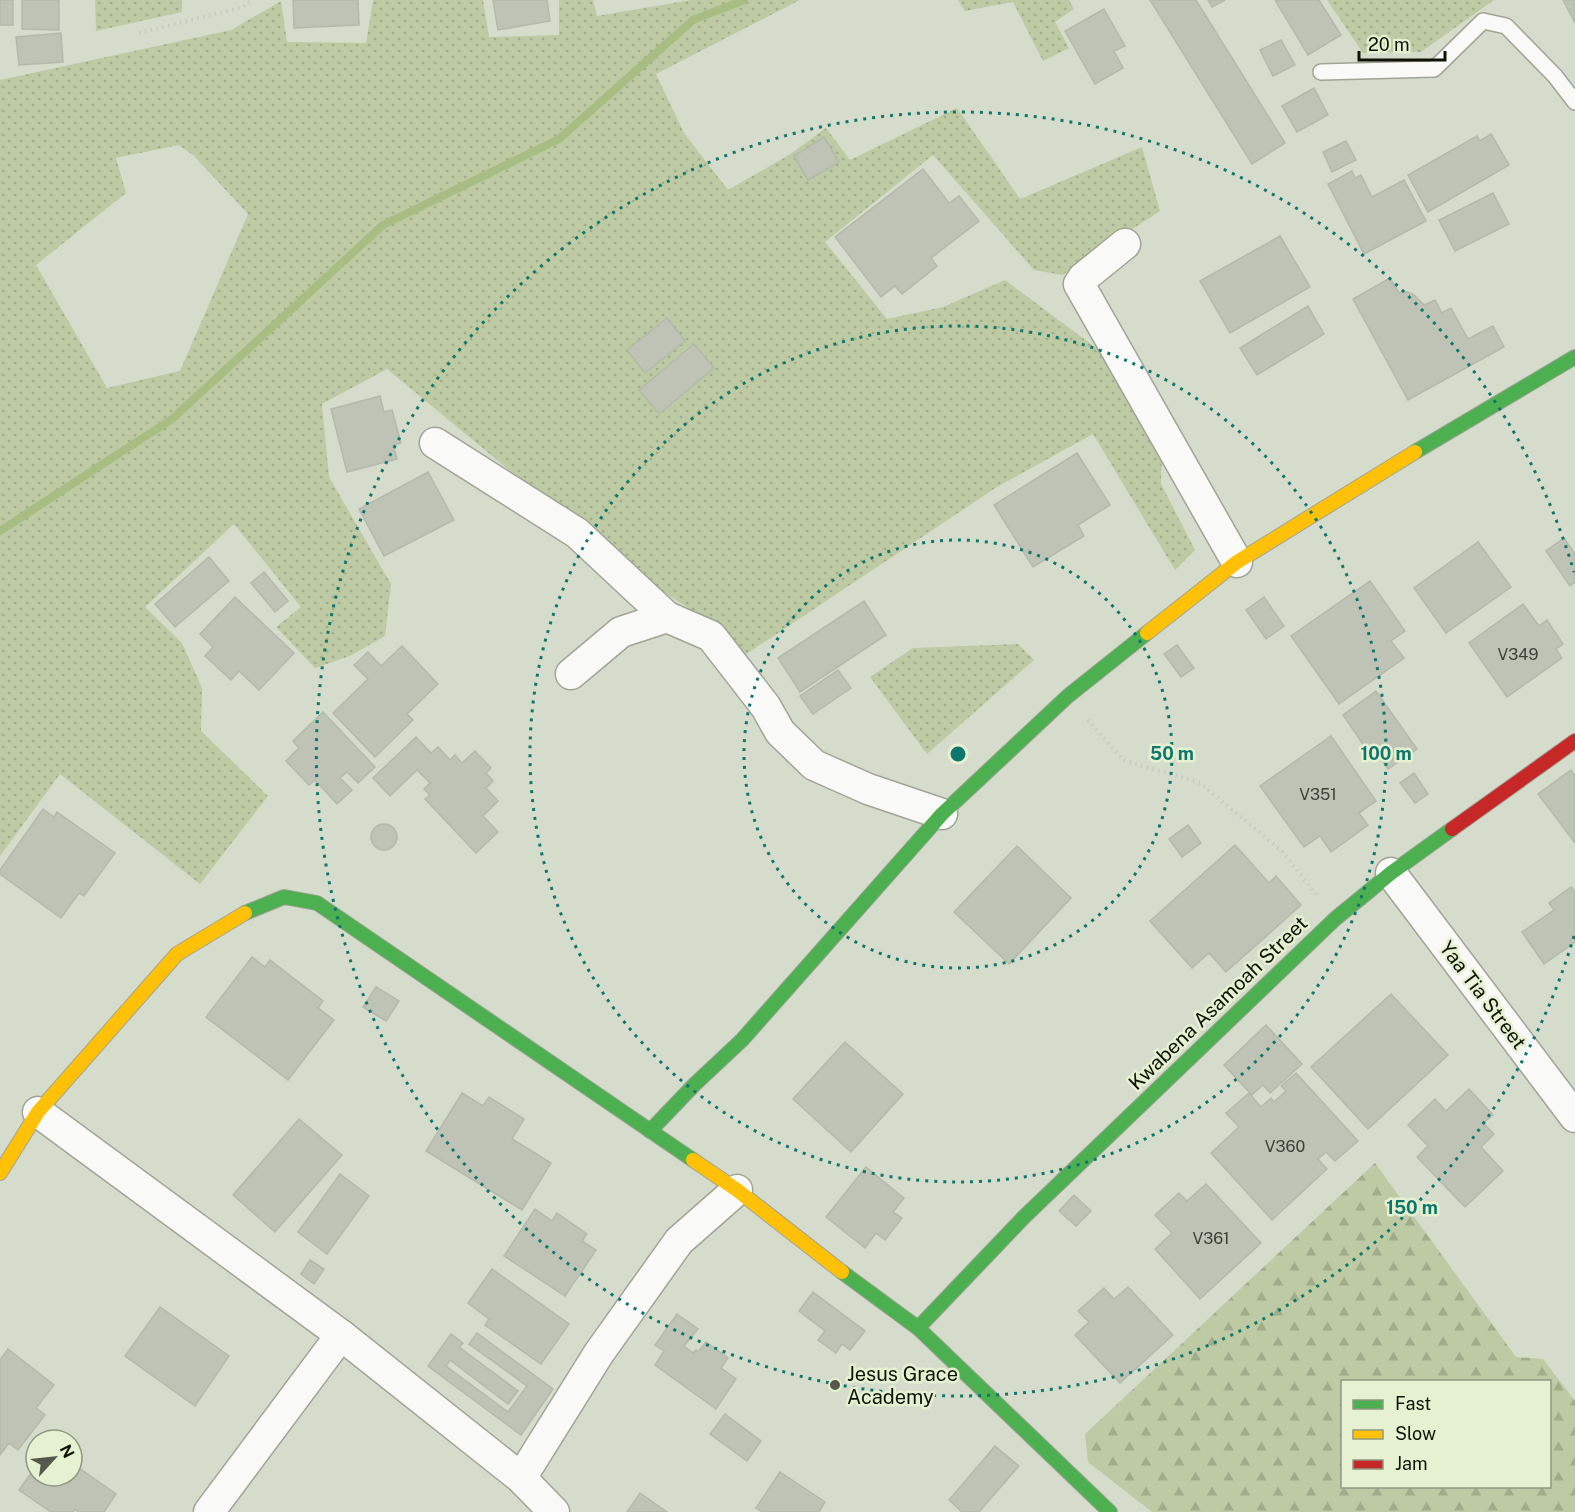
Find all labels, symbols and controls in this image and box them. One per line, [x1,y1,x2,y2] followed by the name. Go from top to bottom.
[1359,24,1444,62] scale bar
[1368,34,1410,55] text: 20 m
[1498,645,1538,664] house number: V349
[1150,743,1194,764] text: 50 m
[1360,743,1412,764] text: 100 m
[948,744,968,764] centre of rings
[1299,785,1337,804] house number: V351
[1124,911,1312,1095] street label: Kwabena Asamoah Street
[1435,936,1531,1054] street label: Yaa Tia Street
[1265,1137,1305,1156] house number: V360
[1386,1197,1438,1218] text: 150 m
[1192,1229,1230,1248] house number: V361
[847,1362,958,1409] place label: Jesus Grace Academy
[828,1378,842,1392] marker: Jesus Grace Academy
[1341,1380,1551,1488] legend
[1395,1393,1431,1414] text: Fast
[1395,1423,1436,1444] text: Slow
[24,1428,84,1488] north arrow
[56,1442,78,1461] text: N
[1395,1453,1428,1474] text: Jam

